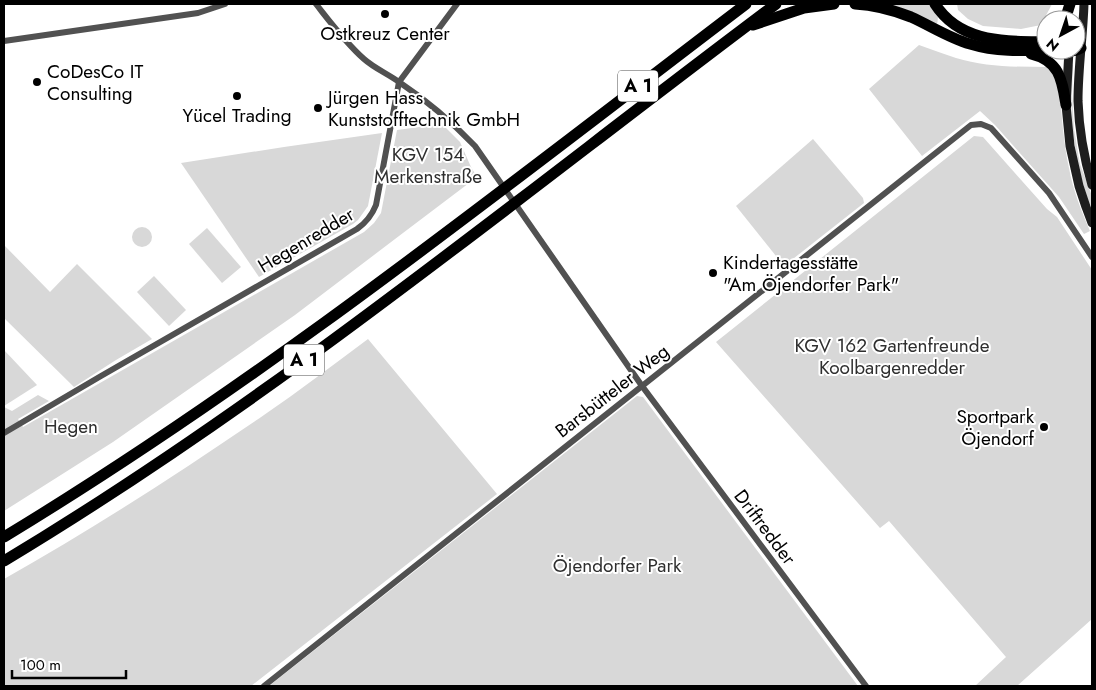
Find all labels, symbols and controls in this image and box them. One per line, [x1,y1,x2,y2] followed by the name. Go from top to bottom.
[379,8,391,20] marker: Ostkreuz Center
[1036,10,1086,60] north arrow
[320,20,450,47] place label: Ostkreuz Center
[1042,34,1063,56] text: N
[47,58,143,107] place label: CoDesCo IT Consulting
[618,70,658,102] road number: A 1
[31,76,43,88] marker: CoDesCo IT Consulting
[325,84,520,133] place label: Jürgen Hass Kunststofftechnik GmbH
[231,90,243,102] marker: Yücel Trading
[182,102,292,129] place label: Yücel Trading
[312,102,324,114] marker: Jürgen Hass Kunststofftechnik GmbH
[374,141,482,190] park label: KGV 154 Merkenstraße
[253,200,360,279] street label: Hegenredder
[723,249,899,298] place label: Kindertagesstätte "Am Öjendorfer Park"
[707,267,719,279] marker: Kindertagesstätte "Am Öjendorfer Park"
[795,332,990,381] park label: KGV 162 Gartenfreunde Koolbargenredder
[549,338,675,444] street label: Barsbütteler Weg
[284,344,324,376] road number: A 1
[956,403,1035,452] place label: Sportpark Öjendorf
[44,413,98,440] park label: Hegen
[1038,421,1050,433] marker: Sportpark Öjendorf
[728,484,803,571] street label: Driftredder
[553,552,682,579] park label: Öjendorfer Park
[12,648,126,680] scale bar
[20,654,61,676] text: 100 m

